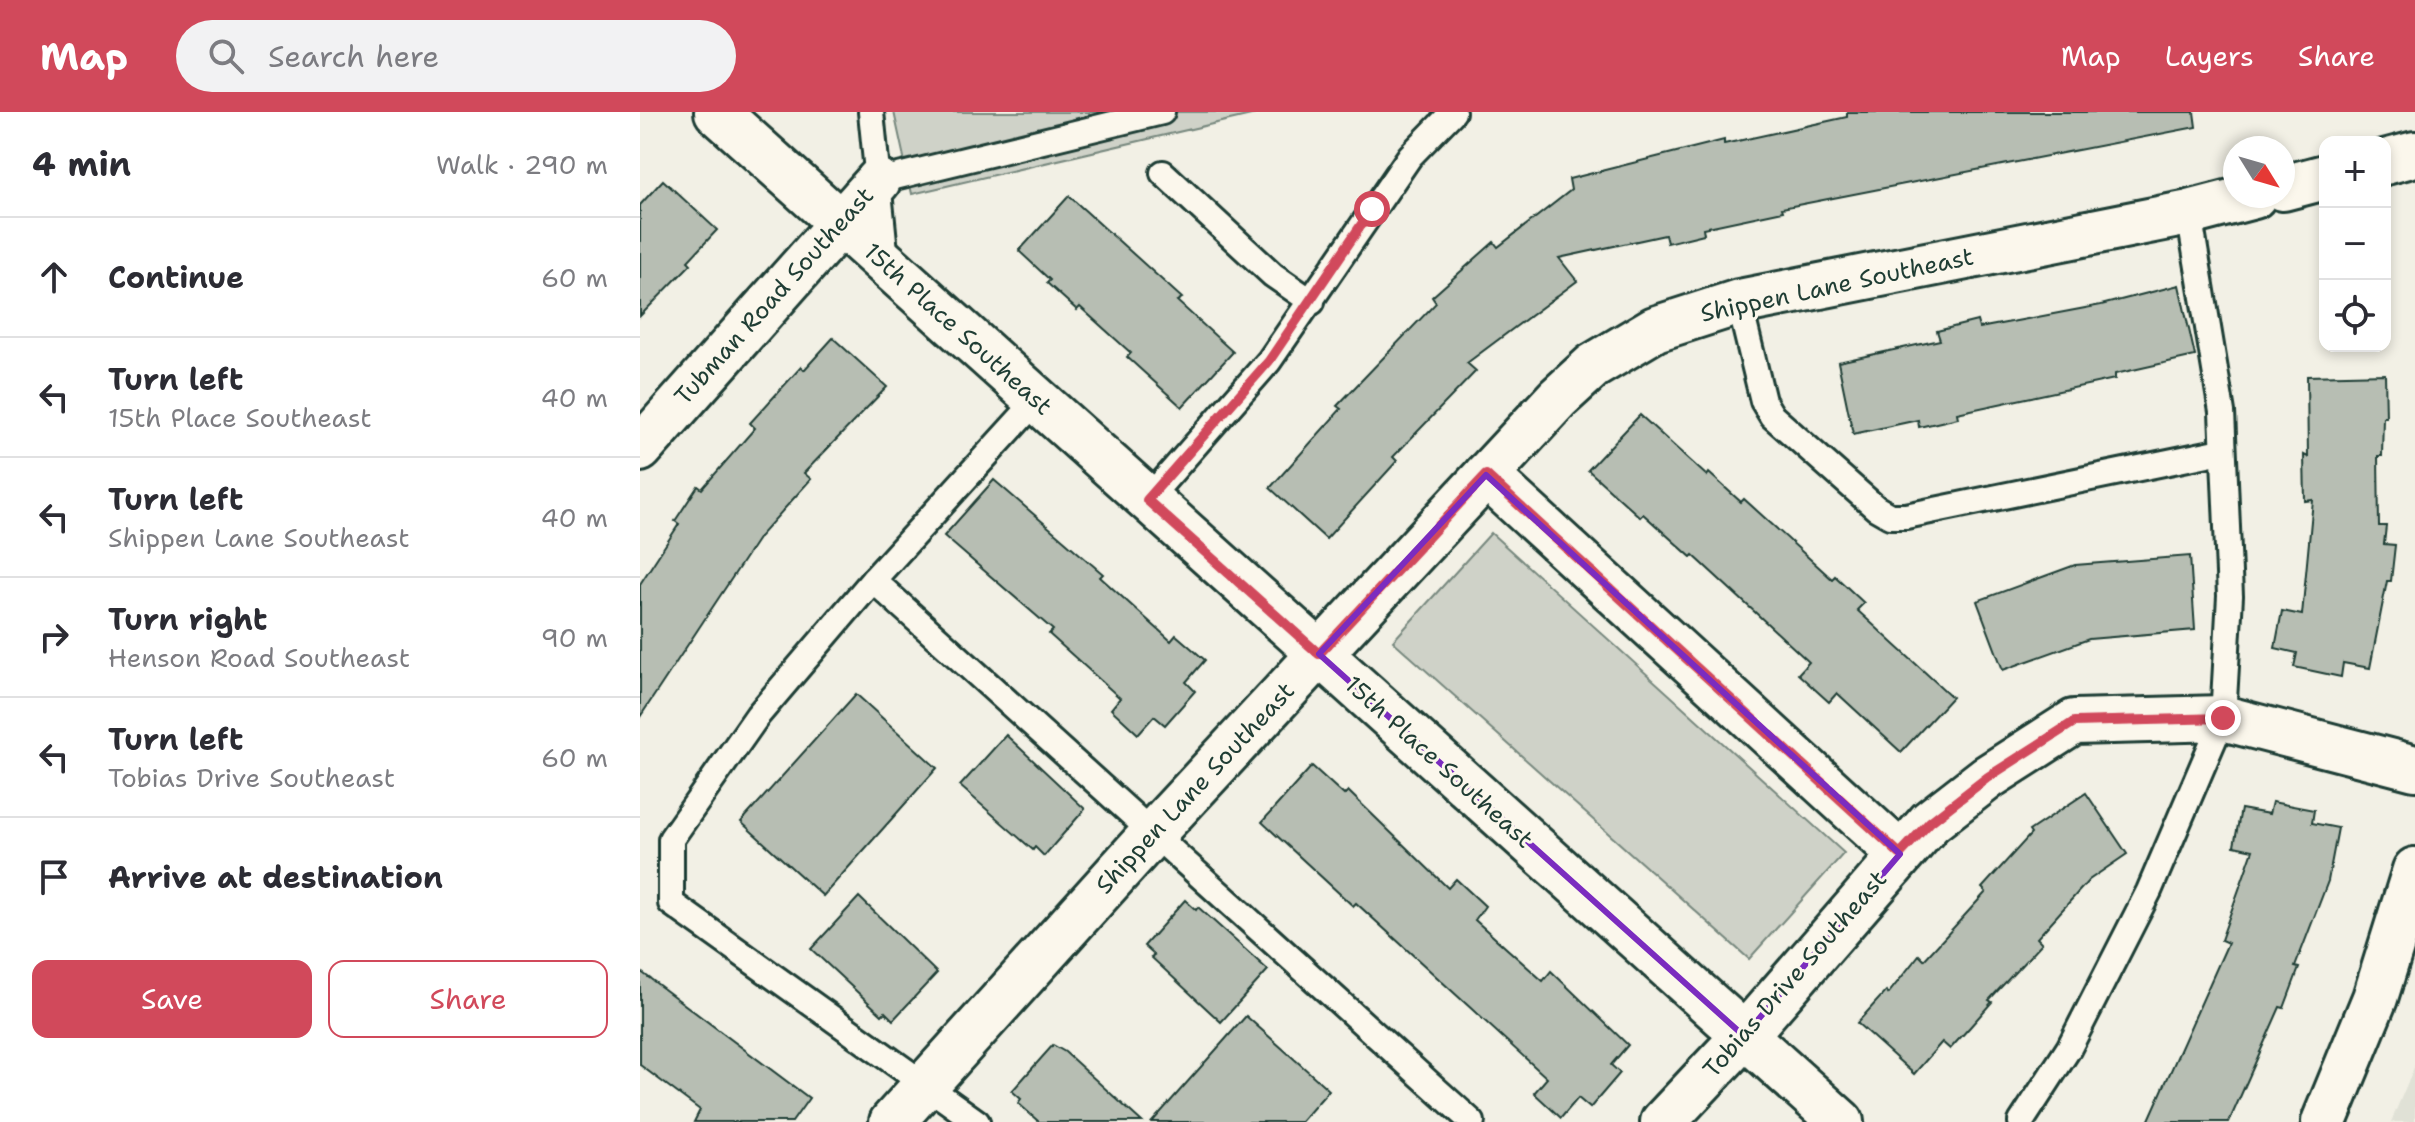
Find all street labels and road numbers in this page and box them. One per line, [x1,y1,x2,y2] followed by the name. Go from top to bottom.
[667,180,881,412] street label: Tubman Road Southeast
[857,236,1059,422] street label: 15th Place Southeast
[1698,240,1976,330] street label: Shippen Lane Southeast
[1338,669,1540,855] street label: 15th Place Southeast
[1088,675,1302,901] street label: Shippen Lane Southeast
[1696,864,1894,1084] street label: Tobias Drive Southeast

